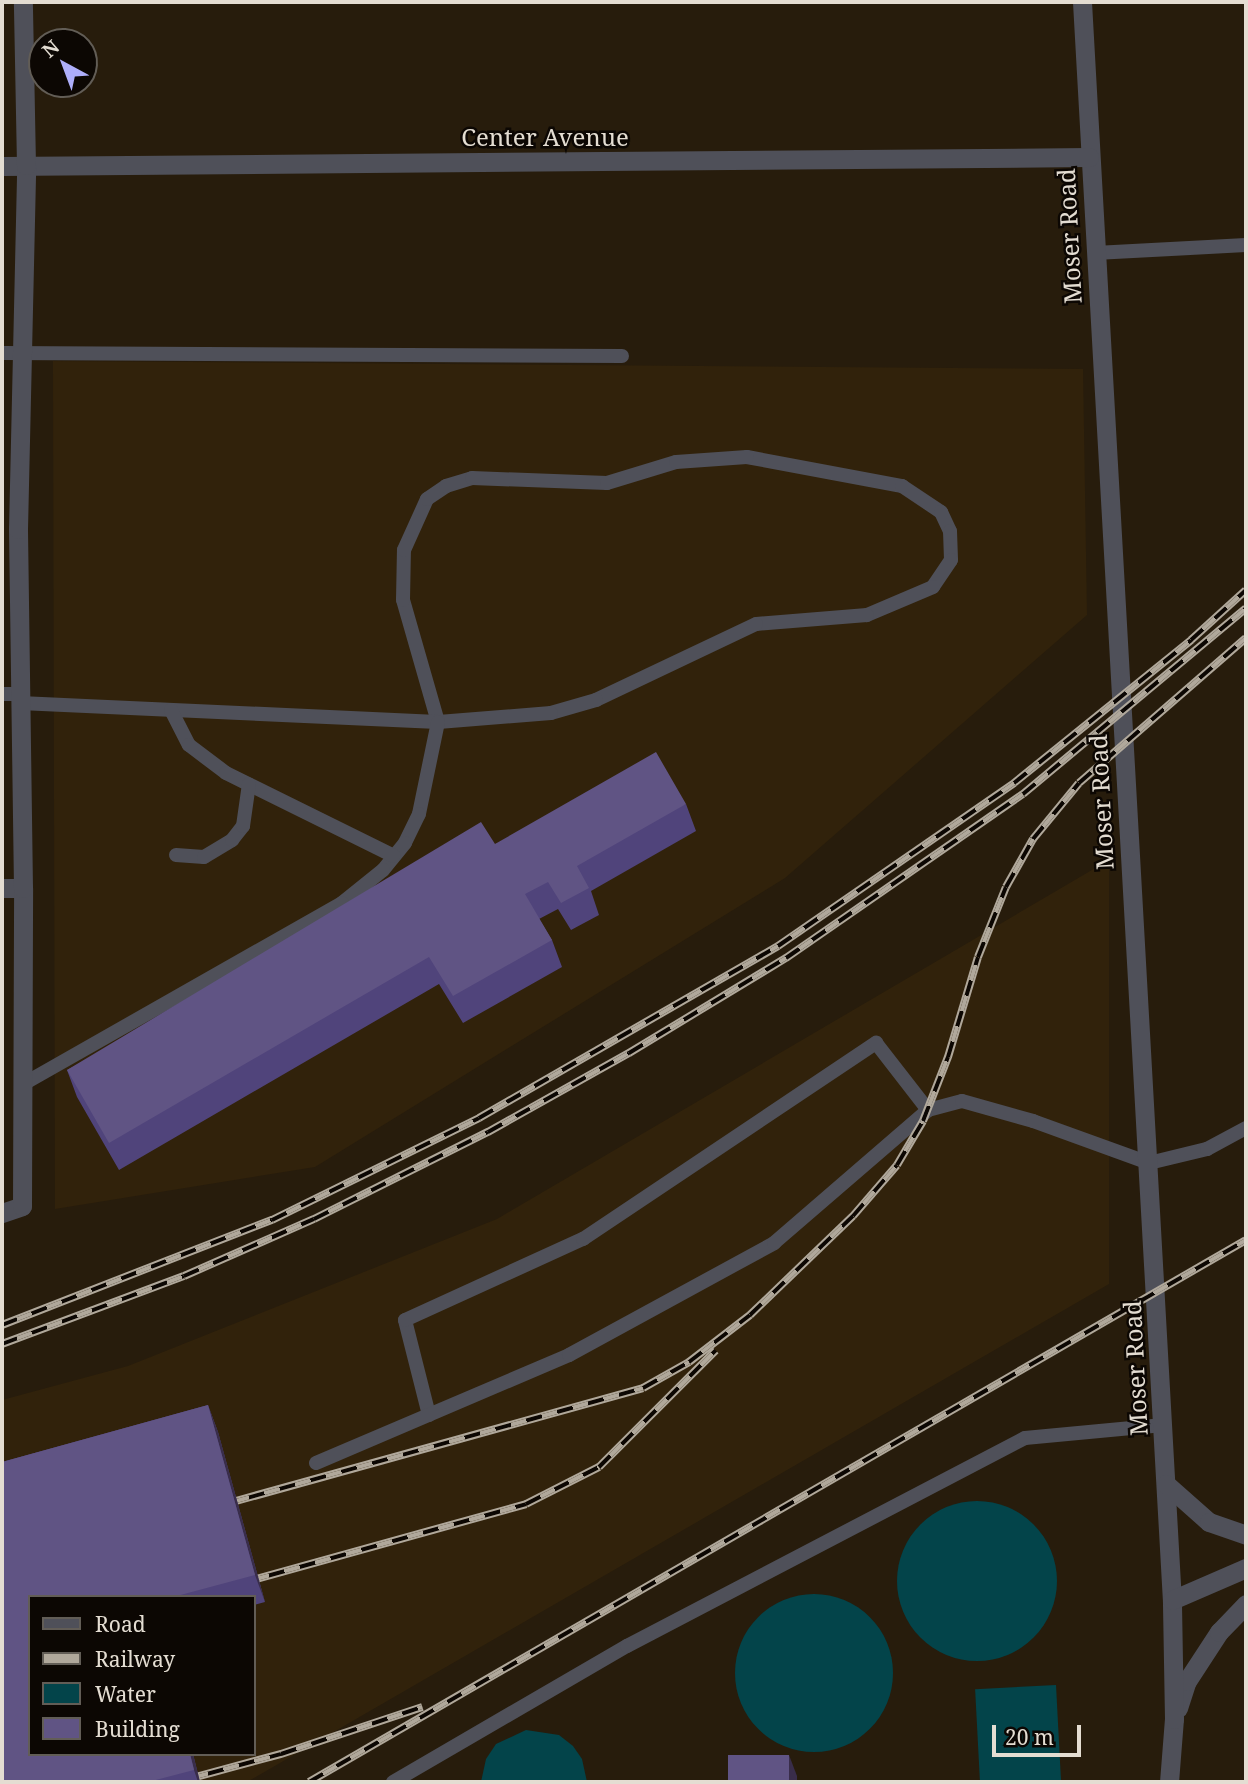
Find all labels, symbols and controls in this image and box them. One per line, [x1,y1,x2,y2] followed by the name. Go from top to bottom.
[28,28,98,98] north arrow
[36,34,65,63] text: N
[461,123,629,151] street label: Center Avenue
[1051,168,1087,304] street label: Moser Road
[1083,734,1119,870] street label: Moser Road
[1117,1300,1153,1436] street label: Moser Road
[28,1595,256,1756] legend
[95,1610,146,1638] text: Road
[95,1645,175,1673] text: Railway
[95,1680,156,1708] text: Water
[996,1710,1085,1754] scale bar
[95,1715,180,1743] text: Building
[1005,1723,1054,1751] text: 20 m

